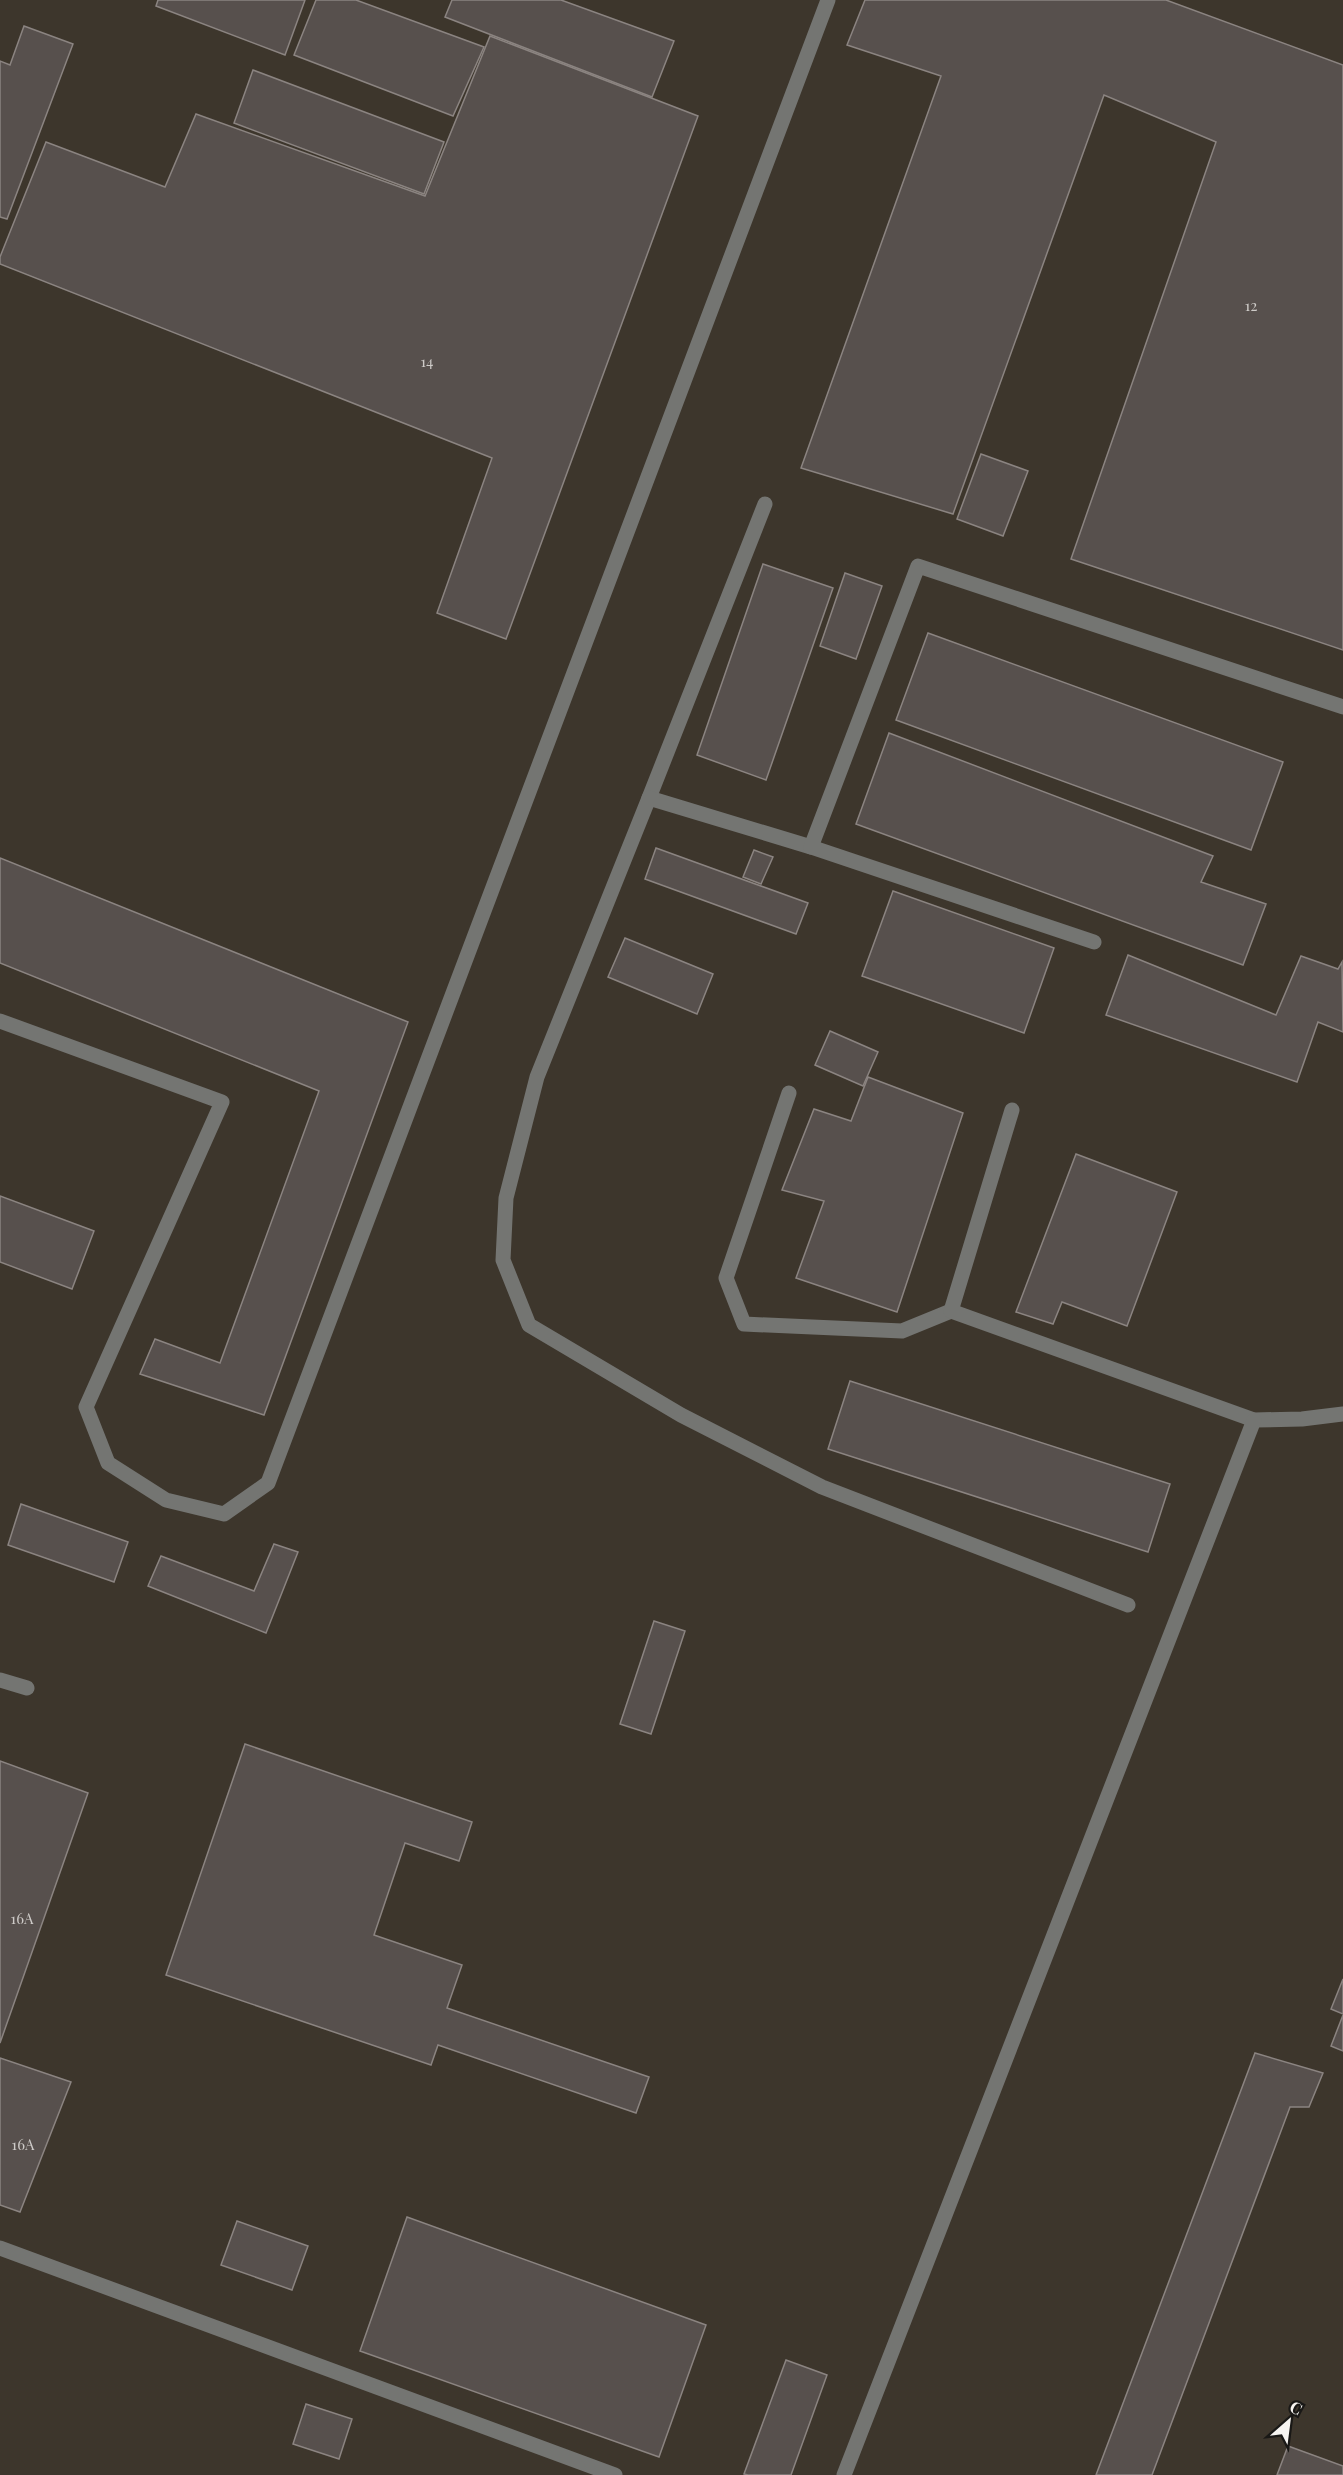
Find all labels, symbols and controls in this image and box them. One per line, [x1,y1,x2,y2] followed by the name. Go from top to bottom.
[1245,295,1257,315] house number: 12
[421,351,433,371] house number: 14
[11,1908,34,1928] house number: 16А
[12,2134,35,2154] house number: 16А
[1259,2391,1319,2451] north arrow
[1286,2395,1306,2419] text: С

